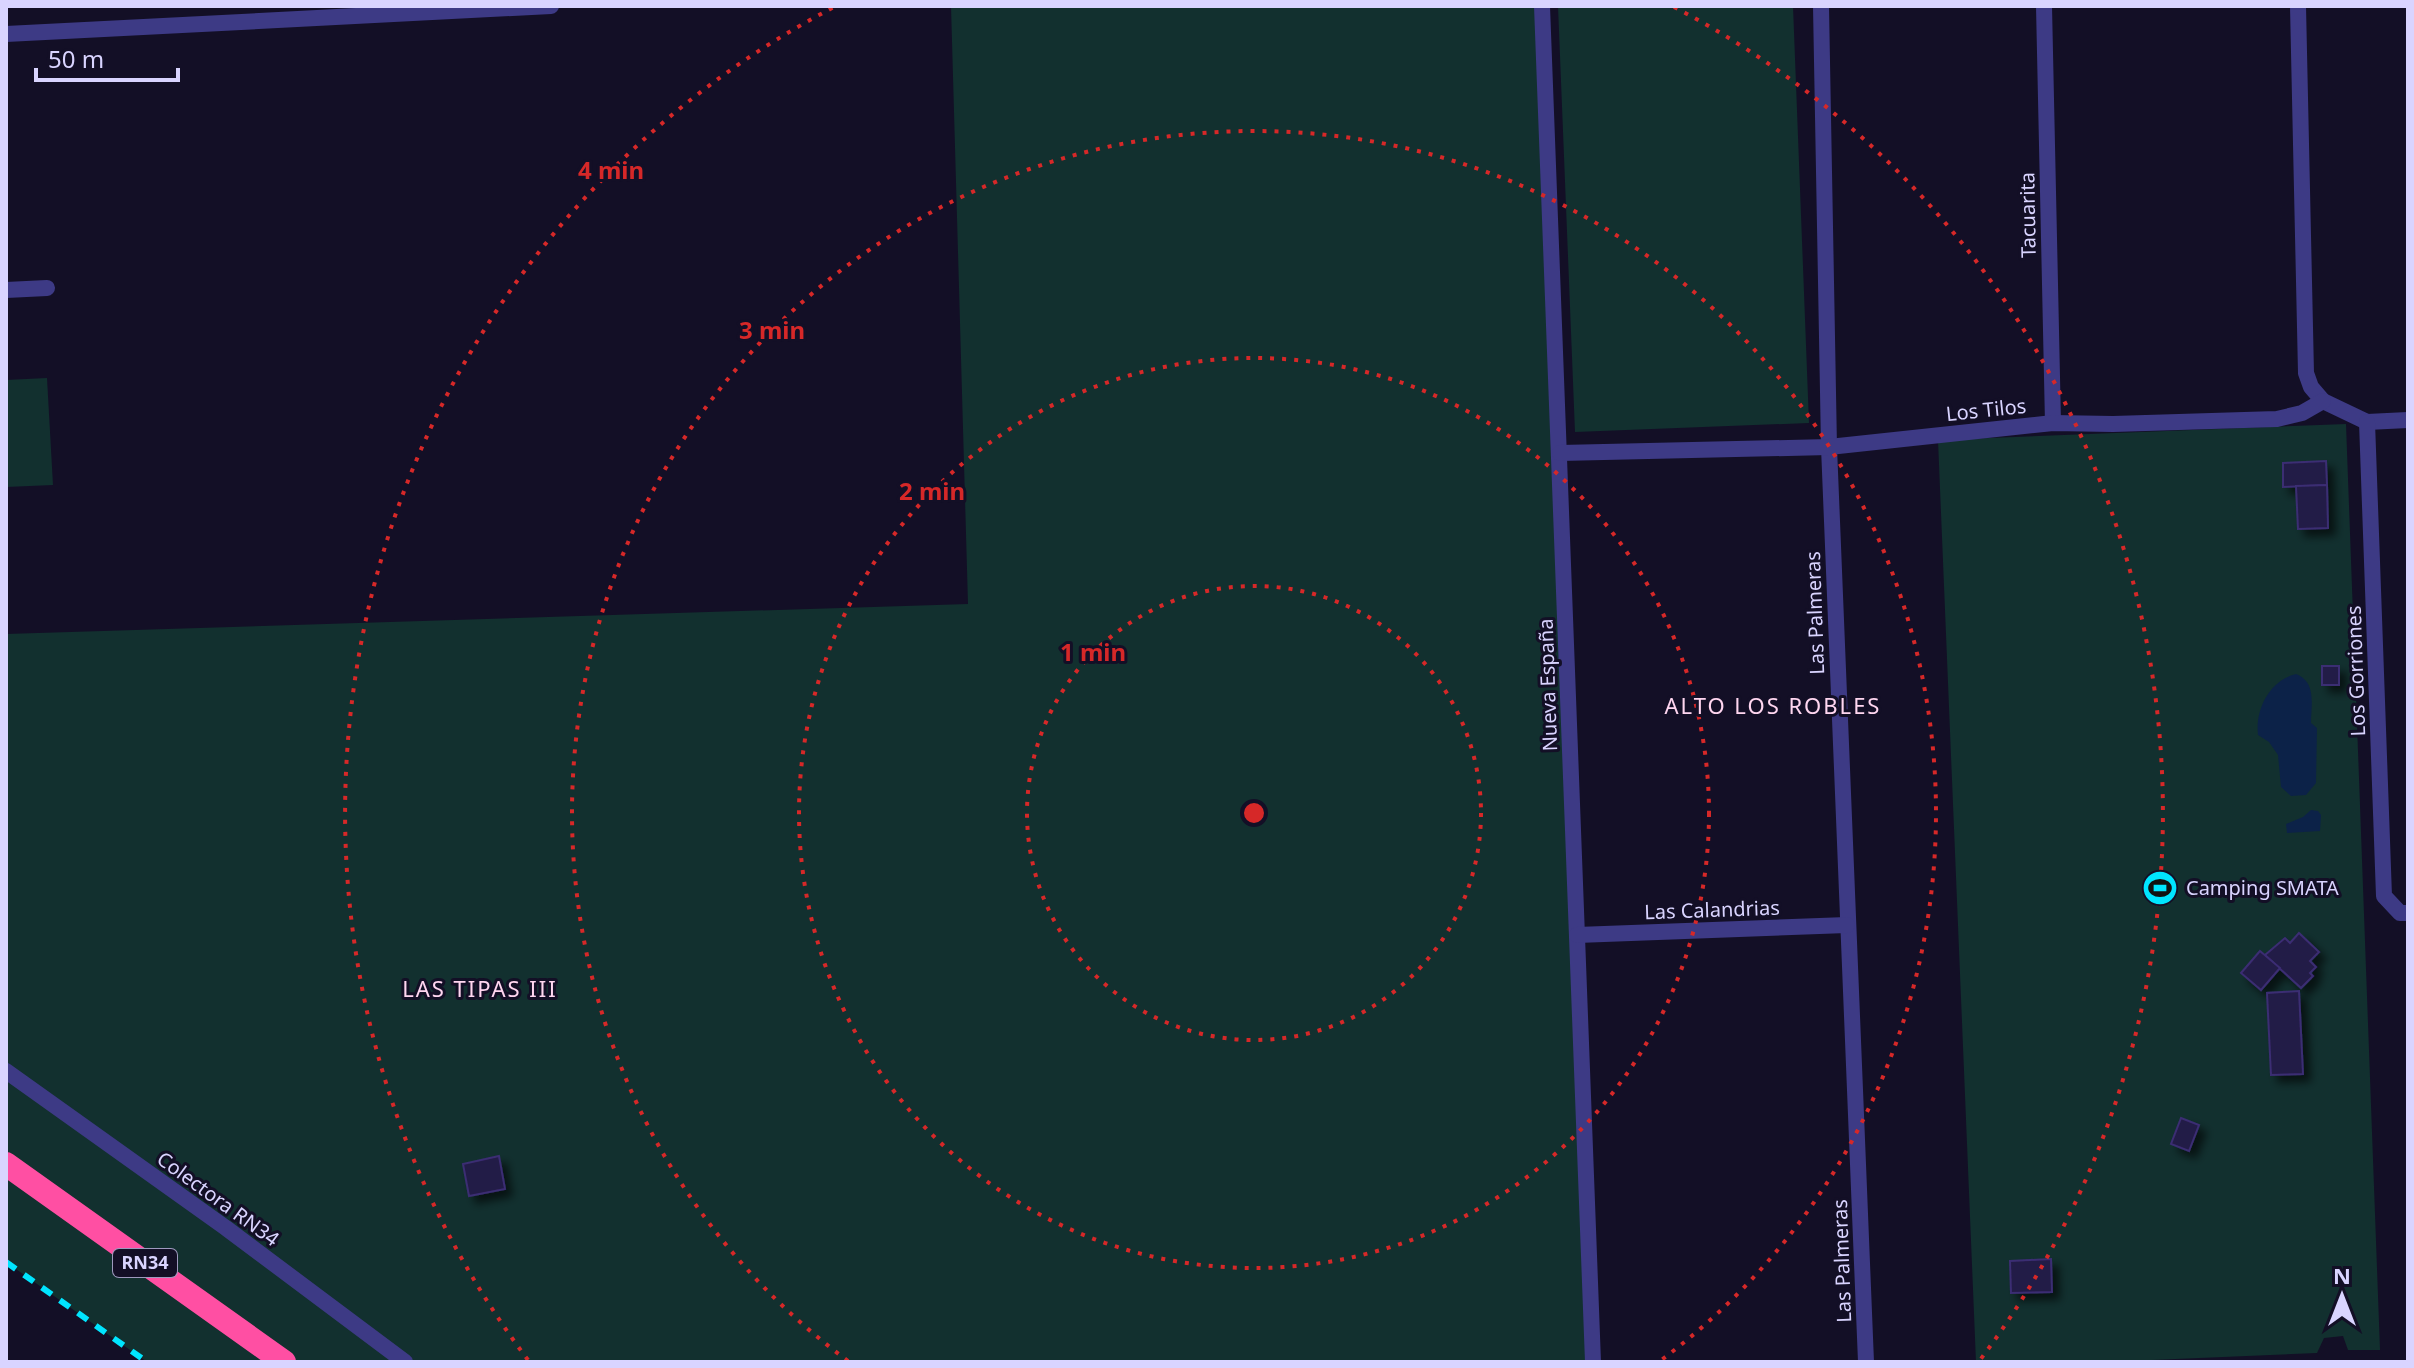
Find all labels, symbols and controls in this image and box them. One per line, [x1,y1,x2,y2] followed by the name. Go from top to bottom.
[36,32,178,82] scale bar
[48,42,104,75] text: 50 m
[578,153,644,186] text: 4 min
[2013,172,2042,258] street label: Tacuarita
[739,313,805,346] text: 3 min
[1945,392,2027,427] street label: Los Tilos
[899,474,965,507] text: 2 min
[1799,551,1830,675] street label: Las Palmeras
[2340,605,2371,737] street label: Los Gorriones
[1532,618,1563,752] street label: Nueva España
[1060,635,1126,668] text: 1 min
[1665,690,1881,720] district label: ALTO LOS ROBLES
[1240,799,1268,827] centre of rings
[2141,869,2179,907] sports icon: Camping SMATA
[2186,874,2339,901] place label: Camping SMATA
[1644,894,1780,925] street label: Las Calandrias
[402,973,558,1003] district label: LAS TIPAS III
[152,1145,285,1252] street label: Colectora RN34
[1826,1199,1857,1323] street label: Las Palmeras
[113,1249,177,1277] road number: RN34
[2302,1256,2382,1336] north arrow
[2333,1260,2351,1290] text: N

